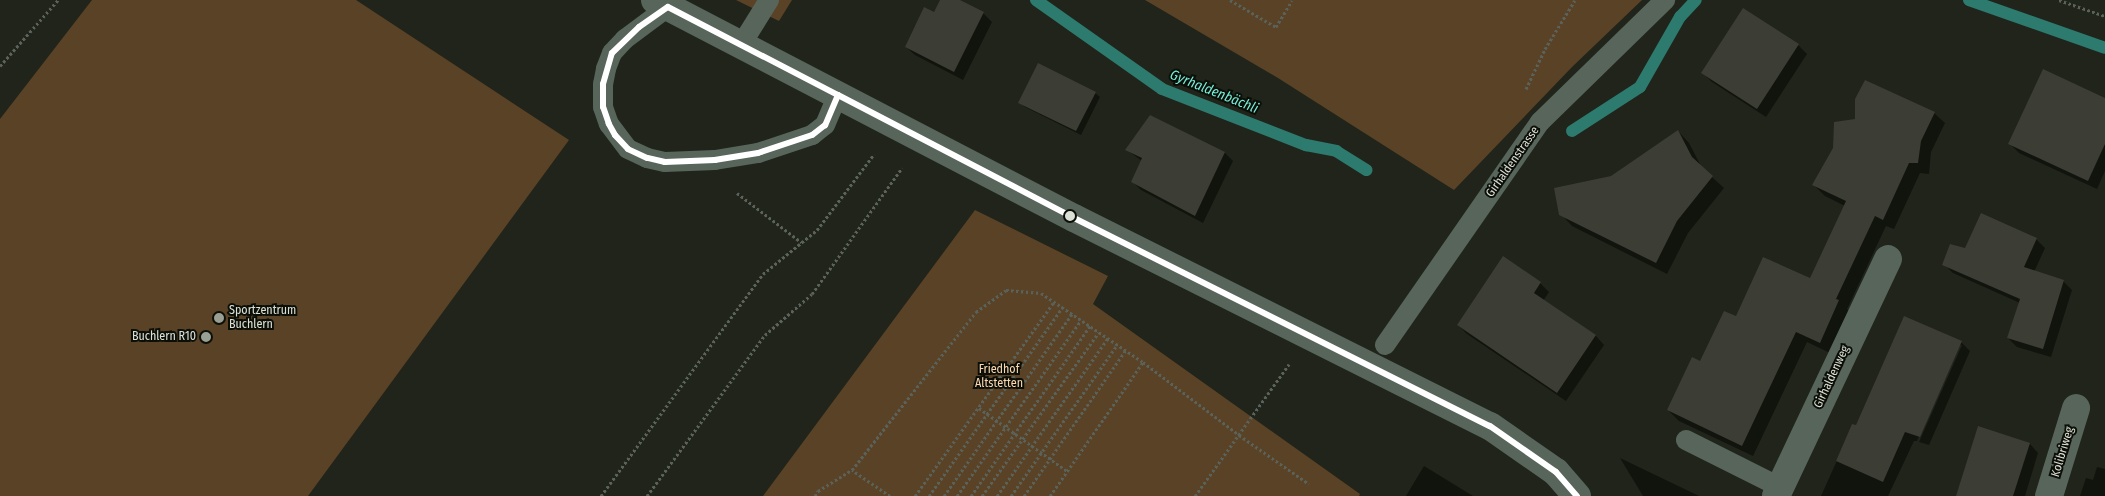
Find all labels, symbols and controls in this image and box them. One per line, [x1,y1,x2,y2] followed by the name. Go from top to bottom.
[1167,67,1261,117] water label: Gyrhaldenbächli
[1483,124,1543,200] street label: Girhaldenstrasse
[1065,211,1075,221] unlabelled marker
[229,304,296,332] place label: Sportzentrum Buchlern
[213,312,225,324] marker: Sportzentrum Buchlern
[132,330,196,344] place label: Buchlern R10
[200,331,212,343] marker: Buchlern R10
[1811,343,1853,411] street label: Girhaldenweg
[975,363,1023,391] park label: Friedhof Altstetten
[2049,425,2077,479] street label: Kolibriweg

